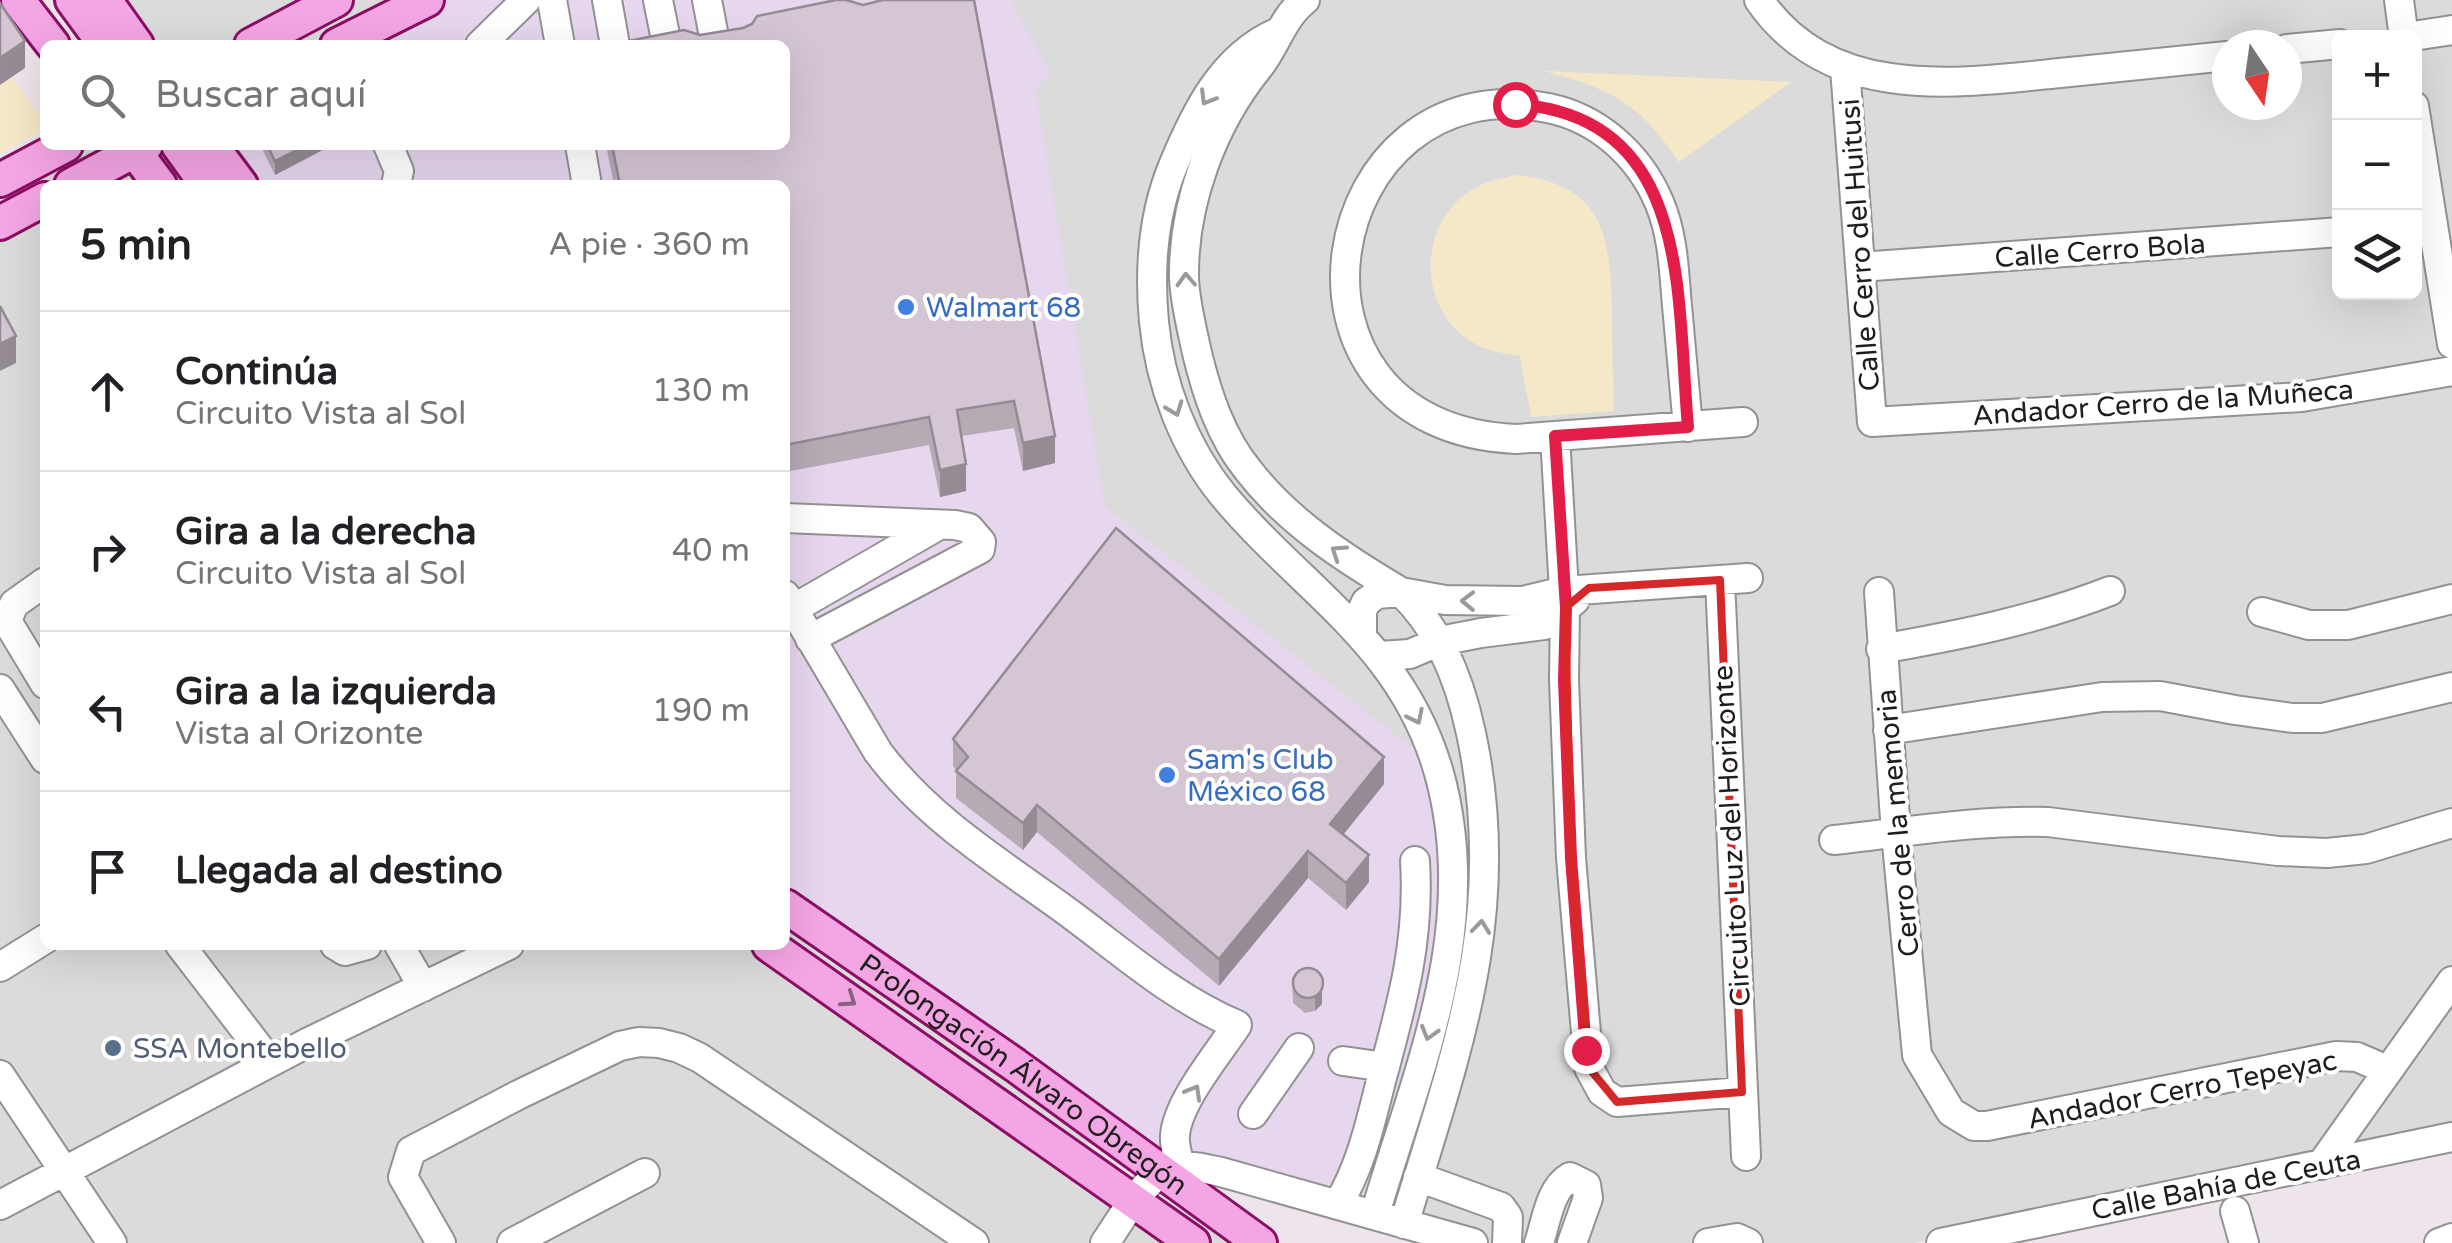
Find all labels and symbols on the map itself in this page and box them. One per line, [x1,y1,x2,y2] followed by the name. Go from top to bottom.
[2212,30,2302,120] north arrow
[1493,82,1539,128] route start
[1200,87,1219,105] one-way arrow
[1833,97,1887,392] street label: Calle Cerro del Huitusi
[1993,227,2207,275] street label: Calle Cerro Bola
[1176,272,1197,288] one-way arrow
[926,291,1081,325] place label: Walmart 68
[895,296,917,318] marker: Walmart 68
[1971,373,2355,433] street label: Andador Cerro de la Muñeca
[1163,399,1184,416] one-way arrow
[1330,546,1349,564] one-way arrow
[1459,590,1475,611] one-way arrow
[1706,664,1758,1008] street label: Circuito Luz del Horizonte
[1869,688,1927,958] street label: Cerro de la memoria
[1404,707,1424,725] one-way arrow
[1187,743,1334,809] place label: Sam's Club México 68
[1156,764,1178,786] marker: Sam's Club México 68
[1470,918,1492,934] one-way arrow
[853,947,1194,1203] street label: Prolongación Álvaro Obregón
[838,988,857,1006] one-way arrow
[1420,1023,1441,1040] one-way arrow
[1564,1028,1610,1074] route end
[133,1032,347,1066] place label: SSA Montebello
[102,1037,124,1059] marker: SSA Montebello
[2025,1043,2340,1137] street label: Andador Cerro Tepeyac
[1181,1085,1201,1103] one-way arrow
[2089,1142,2364,1228] street label: Calle Bahía de Ceuta

